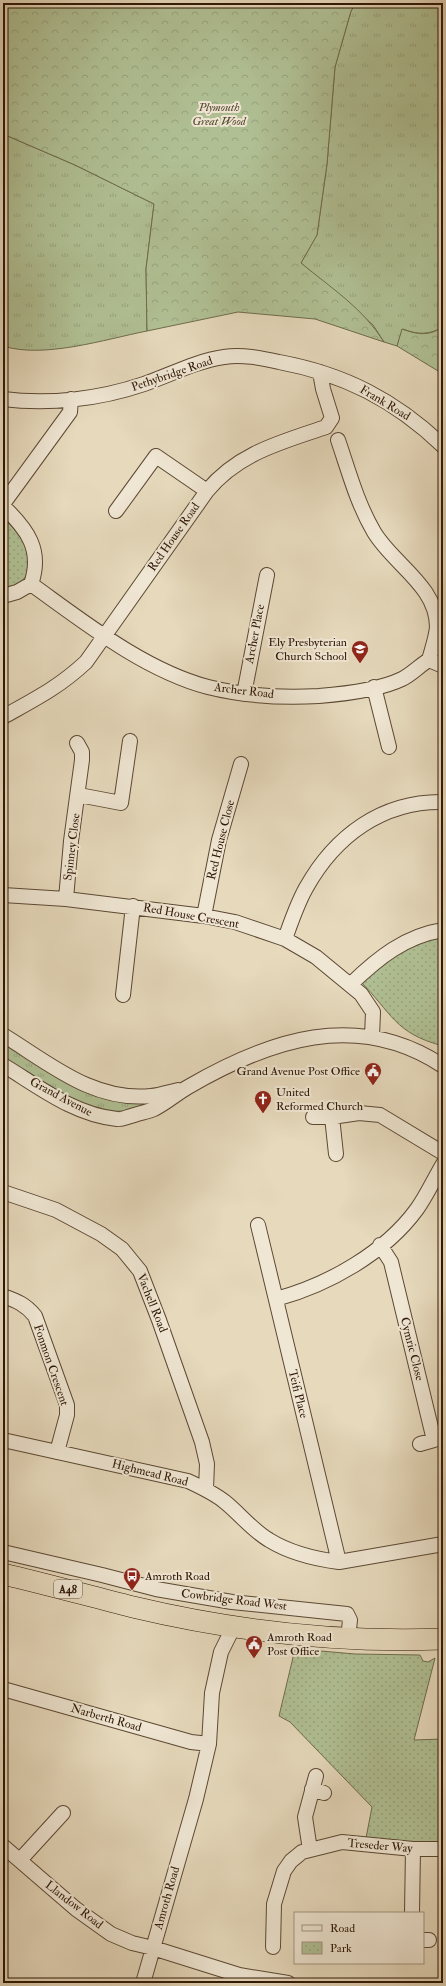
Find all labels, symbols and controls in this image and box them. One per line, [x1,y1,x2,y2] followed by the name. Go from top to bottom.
[192,100,247,129] park label: Plymouth Great Wood
[129,353,215,395] street label: Pethybridge Road
[357,382,413,424] street label: Frank Road
[145,500,203,574] street label: Red House Road
[242,603,268,666] street label: Archer Place
[268,635,347,664] place label: Ely Presbyterian Church School
[350,639,370,664] school or university icon: Ely Presbyterian Church School
[212,680,275,702] street label: Archer Road
[204,798,238,882] street label: Red House Close
[60,812,84,882] street label: Spinney Close
[142,900,240,932] street label: Red House Crescent
[363,1061,383,1086] public building icon: Grand Avenue Post Office
[236,1064,360,1079] place label: Grand Avenue Post Office
[27,1074,95,1120] street label: Grand Avenue
[276,1085,364,1114] place label: United Reformed Church
[253,1089,273,1114] church icon: United Reformed Church
[133,1271,171,1335] street label: Vachell Road
[397,1316,427,1382] street label: Cymric Close
[30,1322,72,1408] street label: Fonmon Crescent
[285,1368,311,1420] street label: Teifi Place
[110,1456,190,1490] street label: Highmead Road
[122,1566,142,1591] bus stop icon: Amroth Road
[144,1569,210,1584] place label: Amroth Road
[54,1580,82,1598] road number: A48
[180,1586,288,1614] street label: Cowbridge Road West
[266,1630,332,1659] place label: Amroth Road Post Office
[244,1634,264,1659] public building icon: Amroth Road Post Office
[69,1701,143,1735] street label: Narberth Road
[347,1836,414,1856] street label: Treseder Way
[151,1865,183,1932] street label: Amroth Road
[42,1878,106,1932] street label: Llandow Road
[294,1912,424,1964] legend
[330,1921,355,1936] text: Road
[330,1941,352,1956] text: Park

